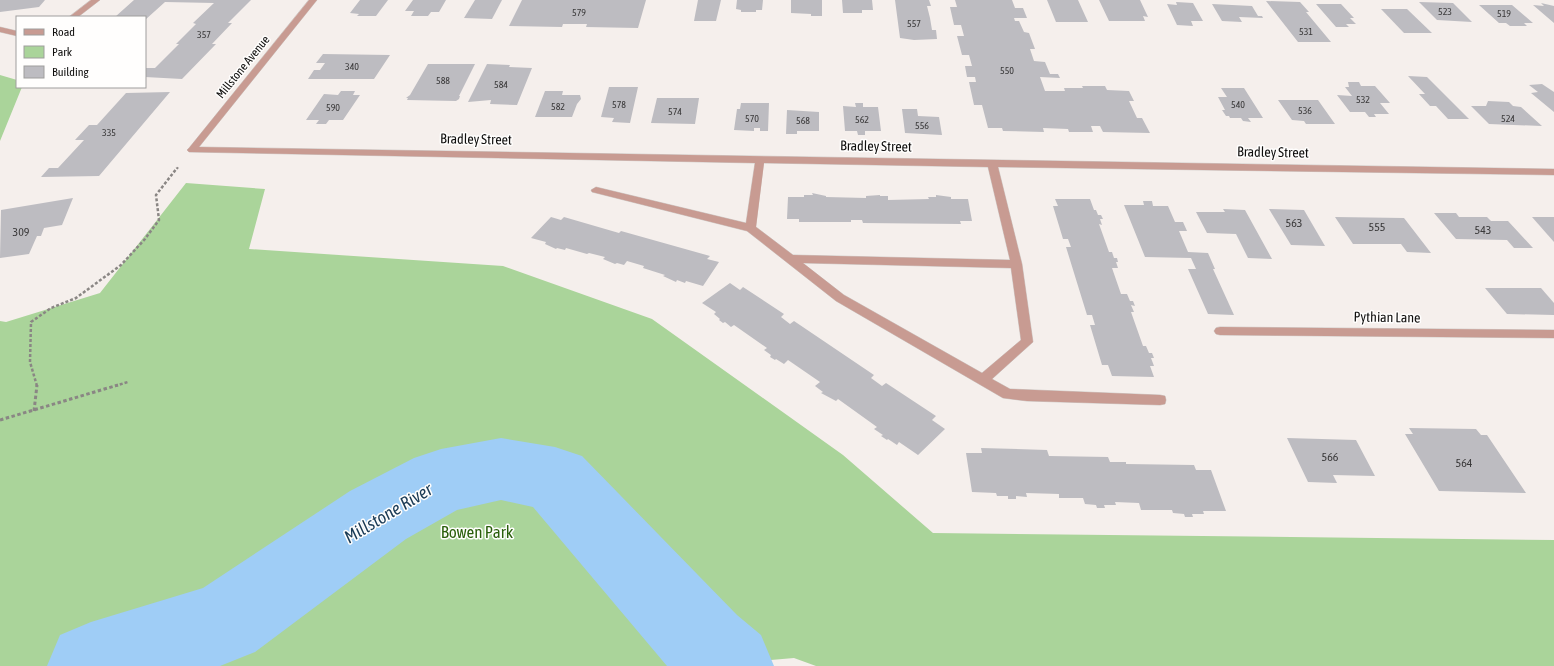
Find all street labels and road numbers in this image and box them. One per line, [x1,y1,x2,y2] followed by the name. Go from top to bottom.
[213,33,273,101] street label: Millstone Avenue
[440,130,512,148] street label: Bradley Street
[840,137,912,155] street label: Bradley Street
[1237,143,1309,161] street label: Bradley Street
[1353,308,1421,326] street label: Pythian Lane

